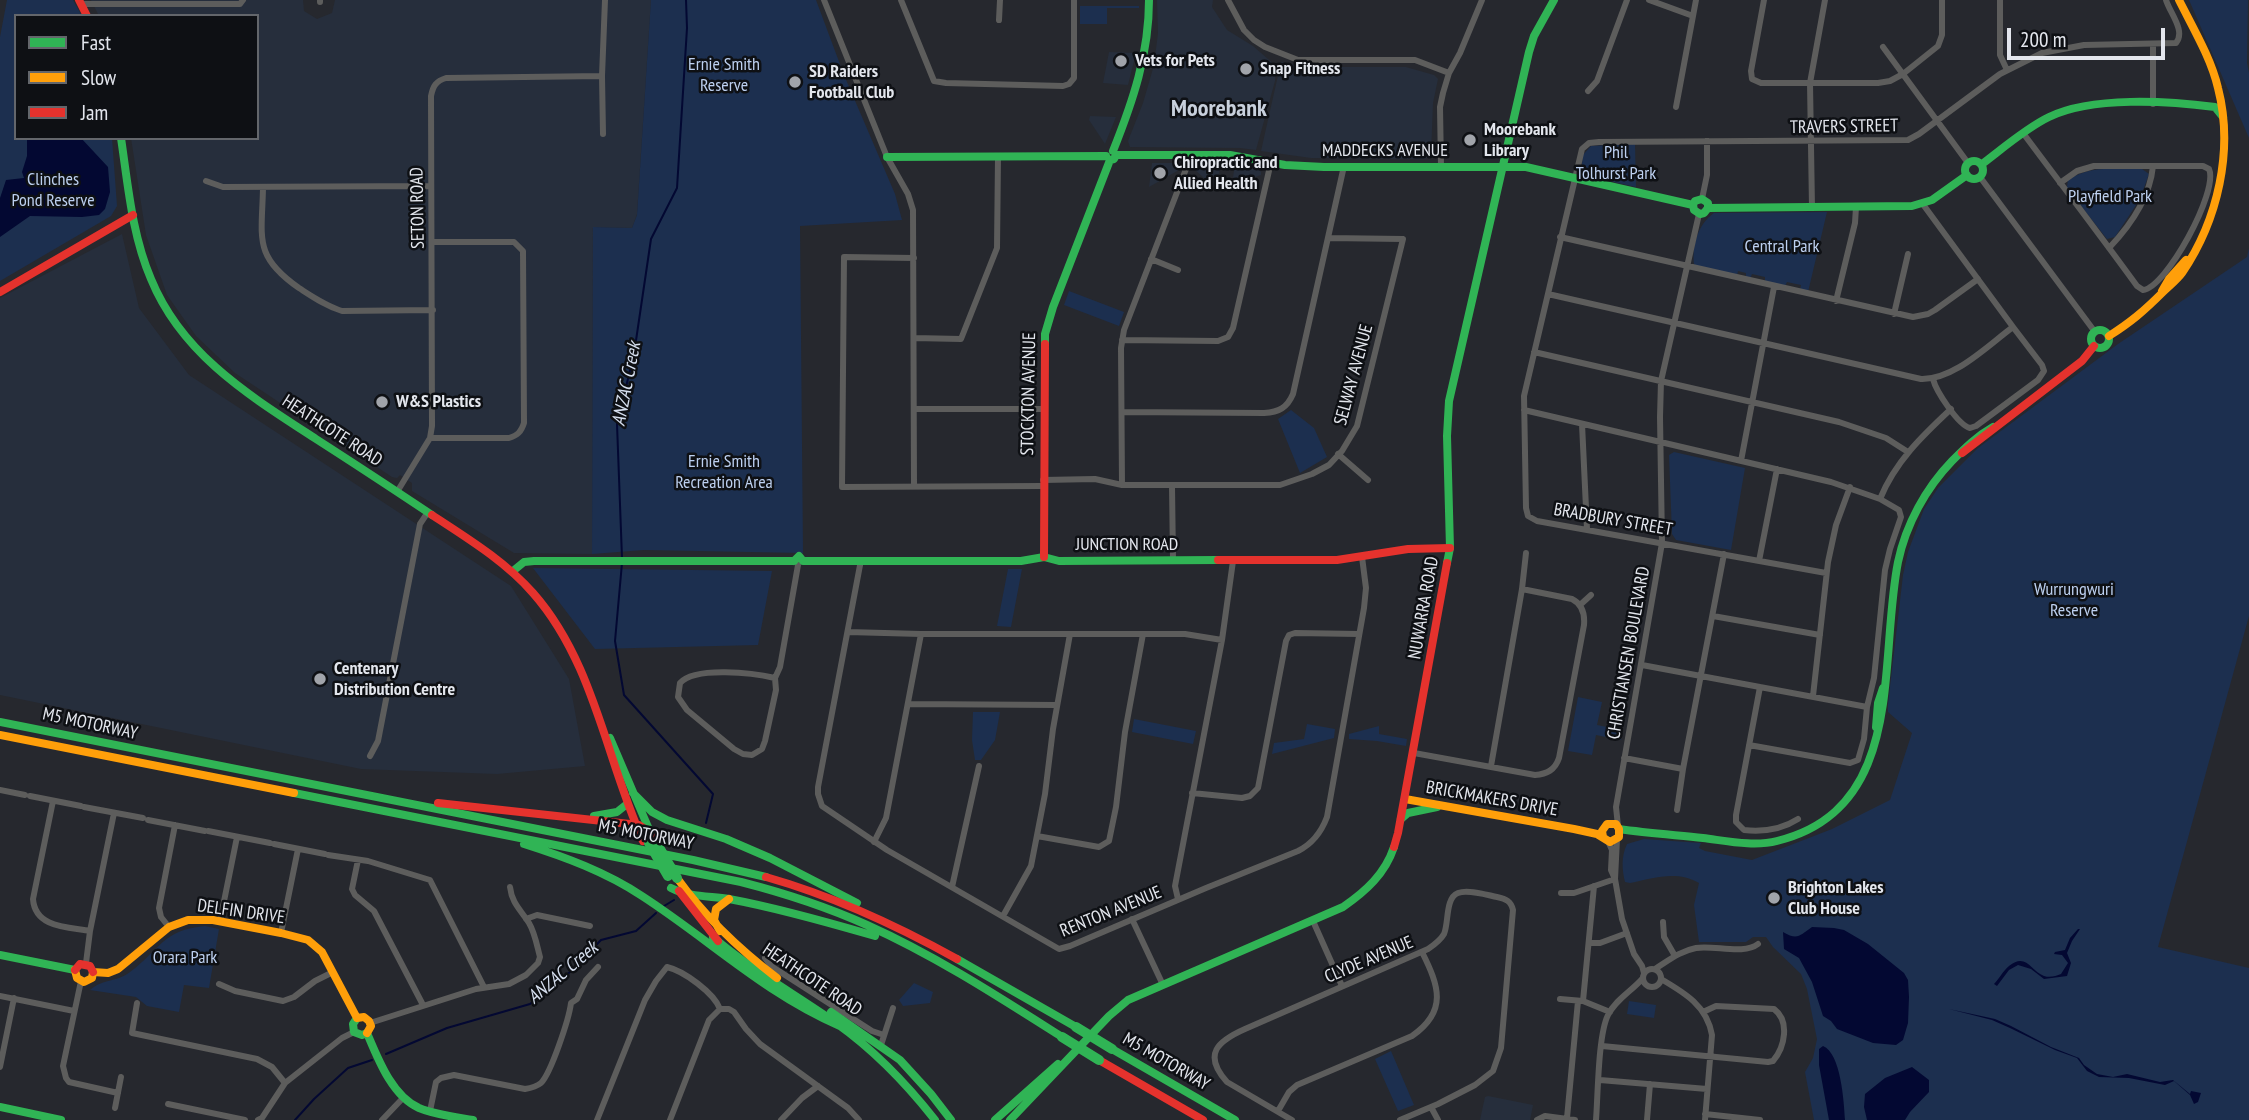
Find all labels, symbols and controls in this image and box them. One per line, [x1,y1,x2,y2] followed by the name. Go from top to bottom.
[14,14,259,140] legend
[2011,14,2168,58] scale bar
[2020,26,2066,53] text: 200 m
[81,29,111,56] text: Fast
[1135,50,1215,72] place label: Vets for Pets
[1113,53,1129,69] marker: Vets for Pets
[688,54,760,96] park label: Ernie Smith Reserve
[1260,58,1340,80] place label: Snap Fitness
[809,61,894,104] place label: SD Raiders Football Club
[1238,61,1254,77] marker: Snap Fitness
[81,64,116,91] text: Slow
[787,74,803,90] marker: SD Raiders Football Club
[1171,95,1267,123] district label: Moorebank
[81,99,108,126] text: Jam
[1790,115,1898,139] street label: TRAVERS STREET
[1484,119,1556,162] place label: Moorebank Library
[1462,132,1478,148] marker: Moorebank Library
[1322,140,1448,162] street label: MADDECKS AVENUE
[1576,142,1656,184] park label: Phil Tolhurst Park
[1174,152,1277,194] place label: Chiropractic and Allied Health
[1152,165,1168,181] marker: Chiropractic and Allied Health
[406,167,430,249] street label: SETON ROAD
[11,169,95,212] park label: Clinches Pond Reserve
[2068,186,2152,208] park label: Playfield Park
[1745,236,1819,258] park label: Central Park
[1330,322,1378,428] street label: SELWAY AVENUE
[1017,332,1041,456] street label: STOCKTON AVENUE
[608,340,646,428] water label: ANZAC Creek
[278,391,386,471] street label: HEATHCOTE ROAD
[396,391,481,413] place label: W&S Plastics
[374,394,390,410] marker: W&S Plastics
[675,451,773,494] park label: Ernie Smith Recreation Area
[1552,499,1674,541] street label: BRADBURY STREET
[1076,534,1178,556] street label: JUNCTION ROAD
[1404,555,1444,661] street label: NUWARRA ROAD
[1603,565,1655,741] street label: CHRISTIANSEN BOULEVARD
[2034,579,2114,622] park label: Wurrungwuri Reserve
[334,658,455,700] place label: Centenary Distribution Centre
[312,671,328,687] marker: Centenary Distribution Centre
[40,703,140,745] street label: M5 MOTORWAY
[1424,777,1560,821] street label: BRICKMAKERS DRIVE
[596,815,696,855] street label: M5 MOTORWAY
[1788,877,1884,920] place label: Brighton Lakes Club House
[1057,882,1165,942] street label: RENTON AVENUE
[1766,890,1782,906] marker: Brighton Lakes Club House
[196,895,286,929] street label: DELFIN DRIVE
[1322,932,1416,988] street label: CLYDE AVENUE
[523,937,603,1009] water label: ANZAC Creek
[758,939,866,1021] street label: HEATHCOTE ROAD
[153,947,217,969] park label: Orara Park
[1119,1028,1213,1096] street label: M5 MOTORWAY

